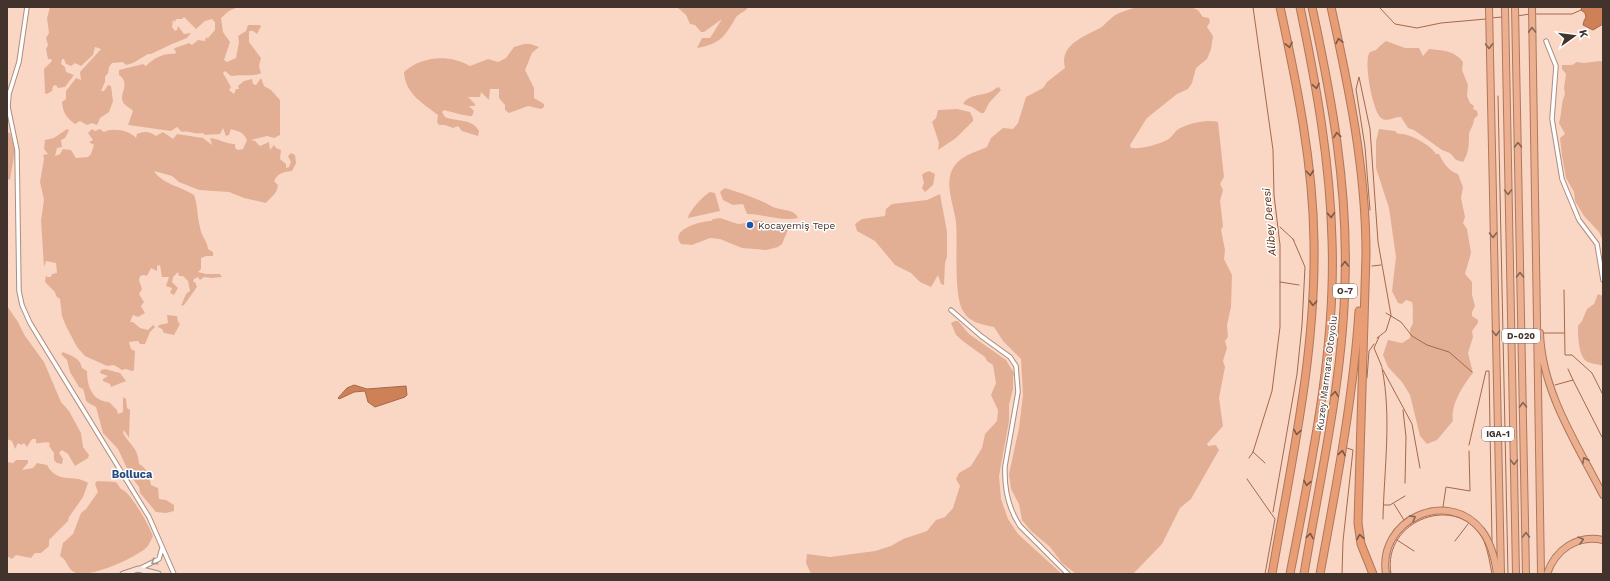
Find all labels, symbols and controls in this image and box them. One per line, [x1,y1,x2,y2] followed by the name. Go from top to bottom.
[1554,16,1594,56] north arrow
[1528,27,1536,33] one-way arrow
[1576,28,1591,39] text: K
[1335,38,1343,45] one-way arrow
[1284,42,1292,48] one-way arrow
[1485,43,1493,49] one-way arrow
[1311,83,1320,89] one-way arrow
[1333,132,1342,138] one-way arrow
[1514,142,1522,148] one-way arrow
[1305,170,1314,176] one-way arrow
[1260,186,1279,257] water label: Alibey Deresi
[1504,189,1513,195] one-way arrow
[1327,212,1336,218] one-way arrow
[745,220,755,230] marker: Kocayemiş Tepe
[758,220,836,231] place label: Kocayemiş Tepe
[1489,232,1497,238] one-way arrow
[1341,261,1349,267] one-way arrow
[1516,272,1524,278] one-way arrow
[1333,284,1357,298] road number: O-7
[1308,300,1317,306] one-way arrow
[1314,315,1339,431] street label: Kuzey Marmara Otoyolu
[1502,329,1540,343] road number: D-020
[1492,330,1500,336] one-way arrow
[1330,391,1339,397] one-way arrow
[1519,402,1527,408] one-way arrow
[1482,427,1514,441] road number: IGA-1
[1293,429,1302,435] one-way arrow
[1337,450,1345,456] one-way arrow
[1583,457,1590,465] one-way arrow
[1509,459,1518,465] one-way arrow
[112,468,153,481] district label: Bolluca
[1303,480,1311,487] one-way arrow
[1409,515,1416,523] one-way arrow
[1306,532,1314,539] one-way arrow
[1521,532,1530,538] one-way arrow
[1356,534,1365,540] one-way arrow
[1577,536,1584,545] one-way arrow
[151,557,158,564] one-way arrow

